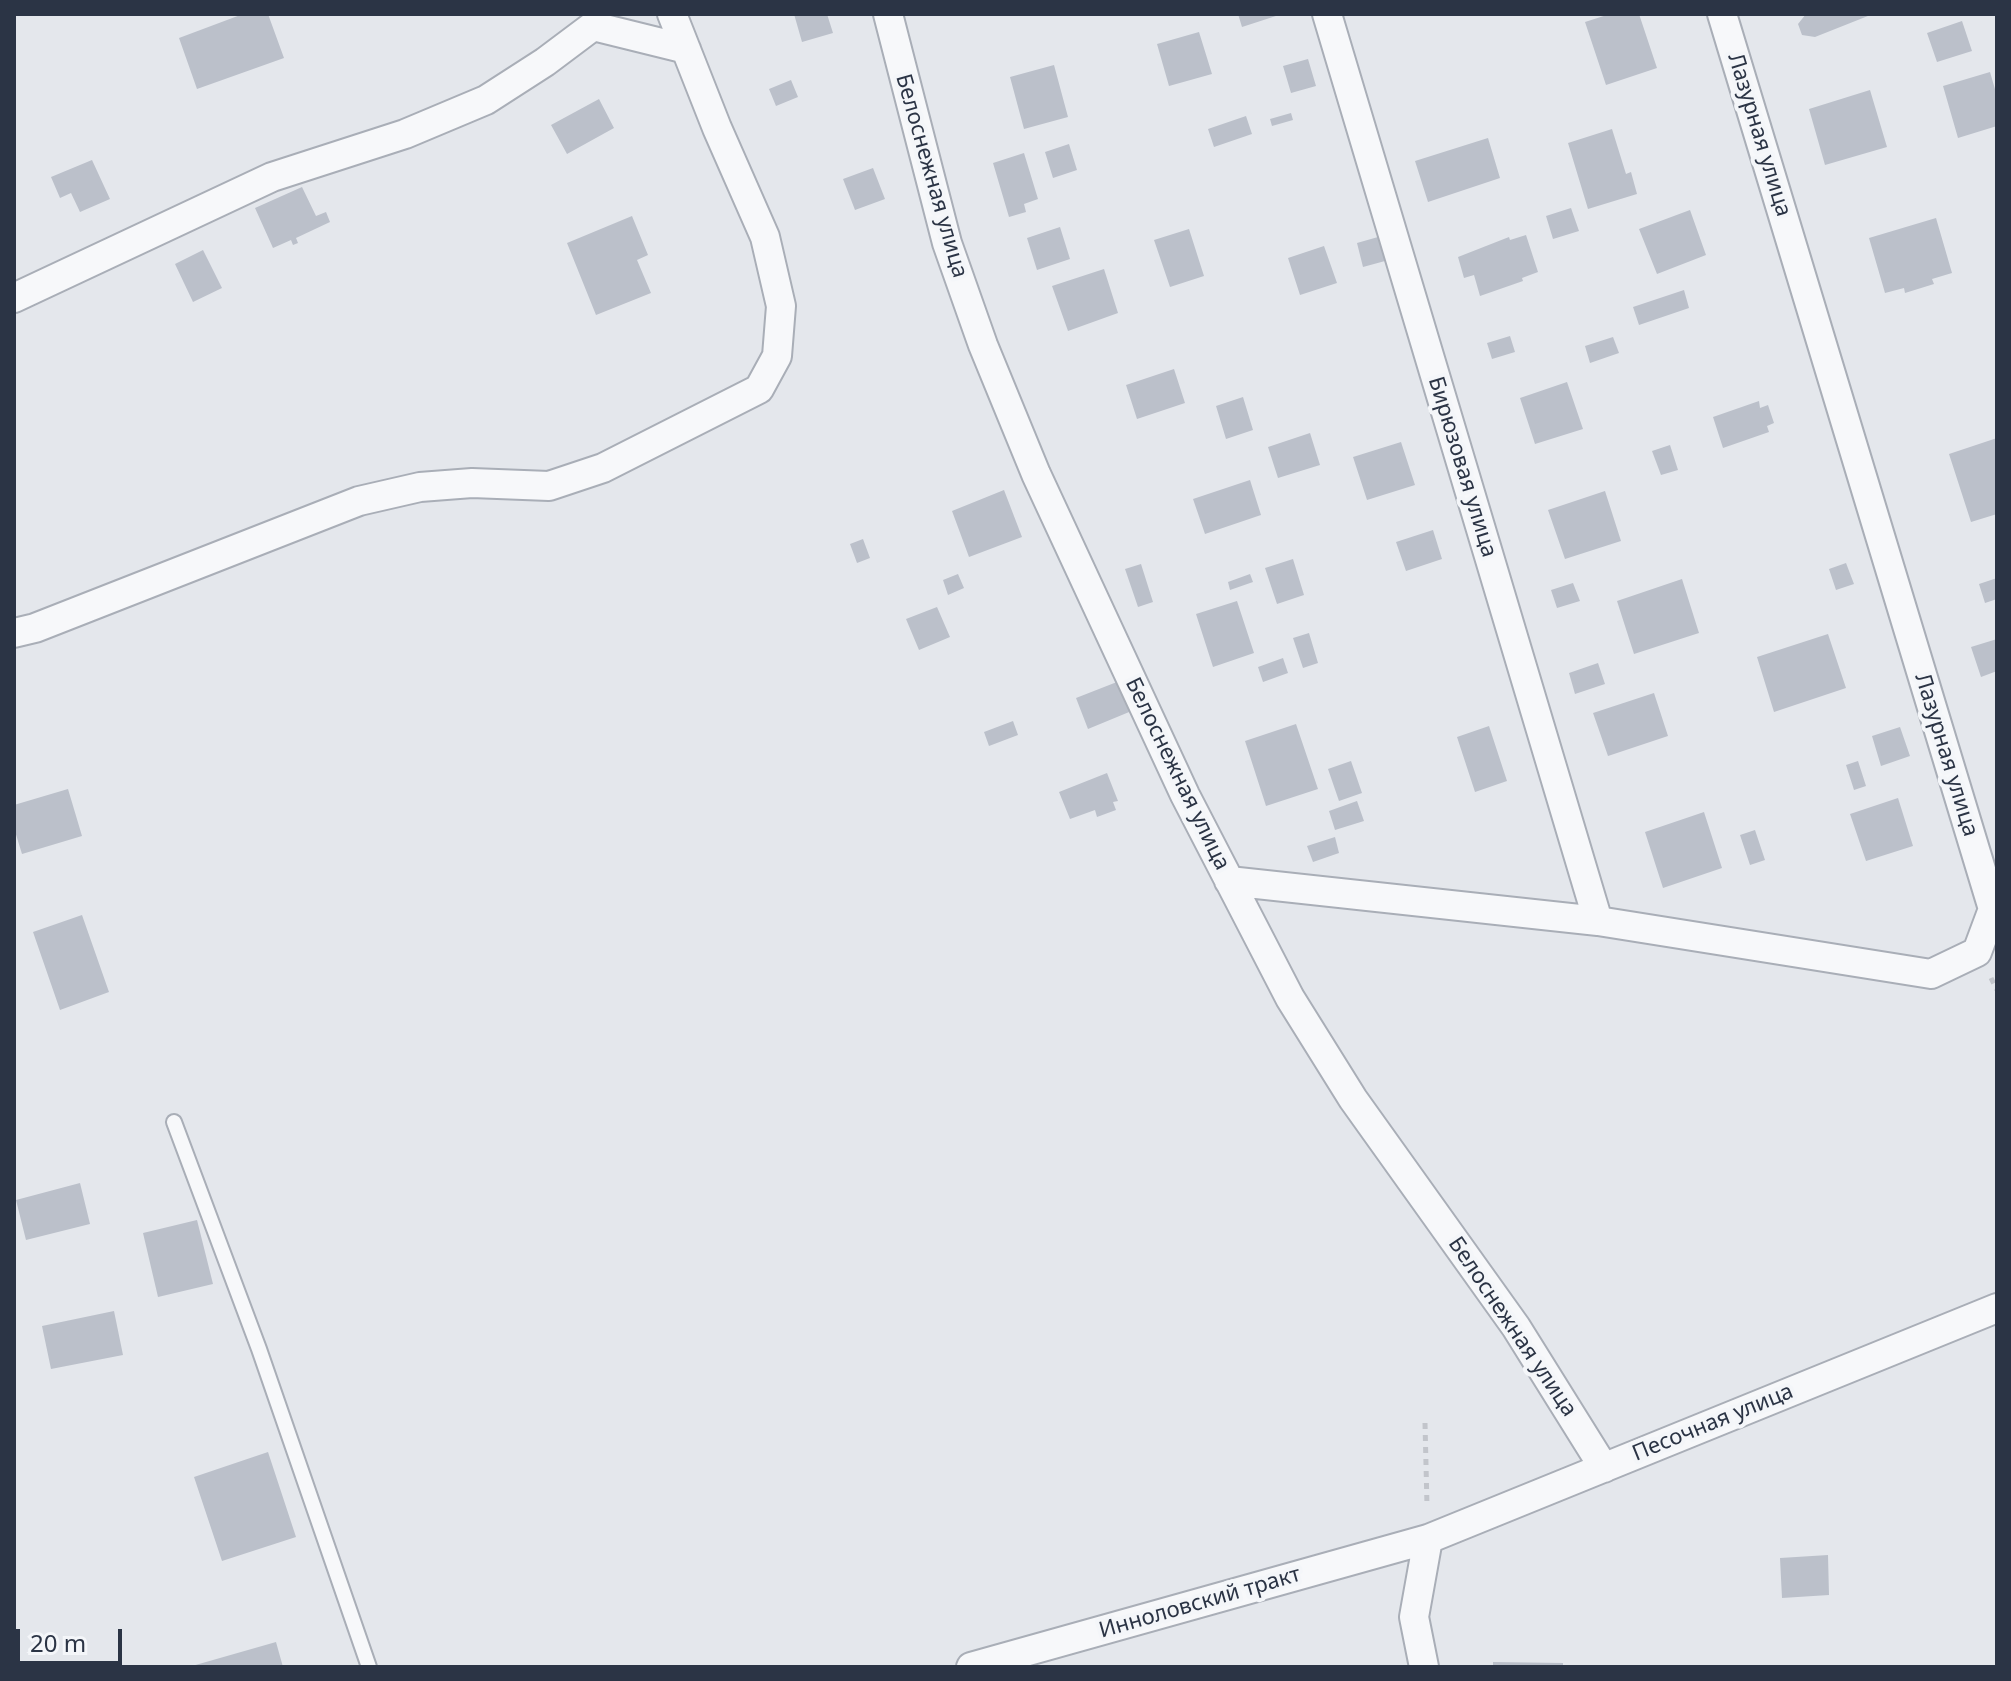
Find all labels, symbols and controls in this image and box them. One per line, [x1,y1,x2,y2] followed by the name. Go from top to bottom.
[1722,50,1796,220] street label: Лазурная улица
[889,71,973,281] street label: Белоснежная улица
[1422,374,1502,560] street label: Бирюзовая улица
[1909,670,1983,840] street label: Лазурная улица
[1119,673,1235,875] street label: Белоснежная улица
[1442,1232,1582,1422] street label: Белоснежная улица
[1629,1379,1797,1467] street label: Песочная улица
[1096,1562,1304,1644] street label: Инноловский тракт
[20,1613,126,1663] scale bar
[30,1626,86,1659] text: 20 m

